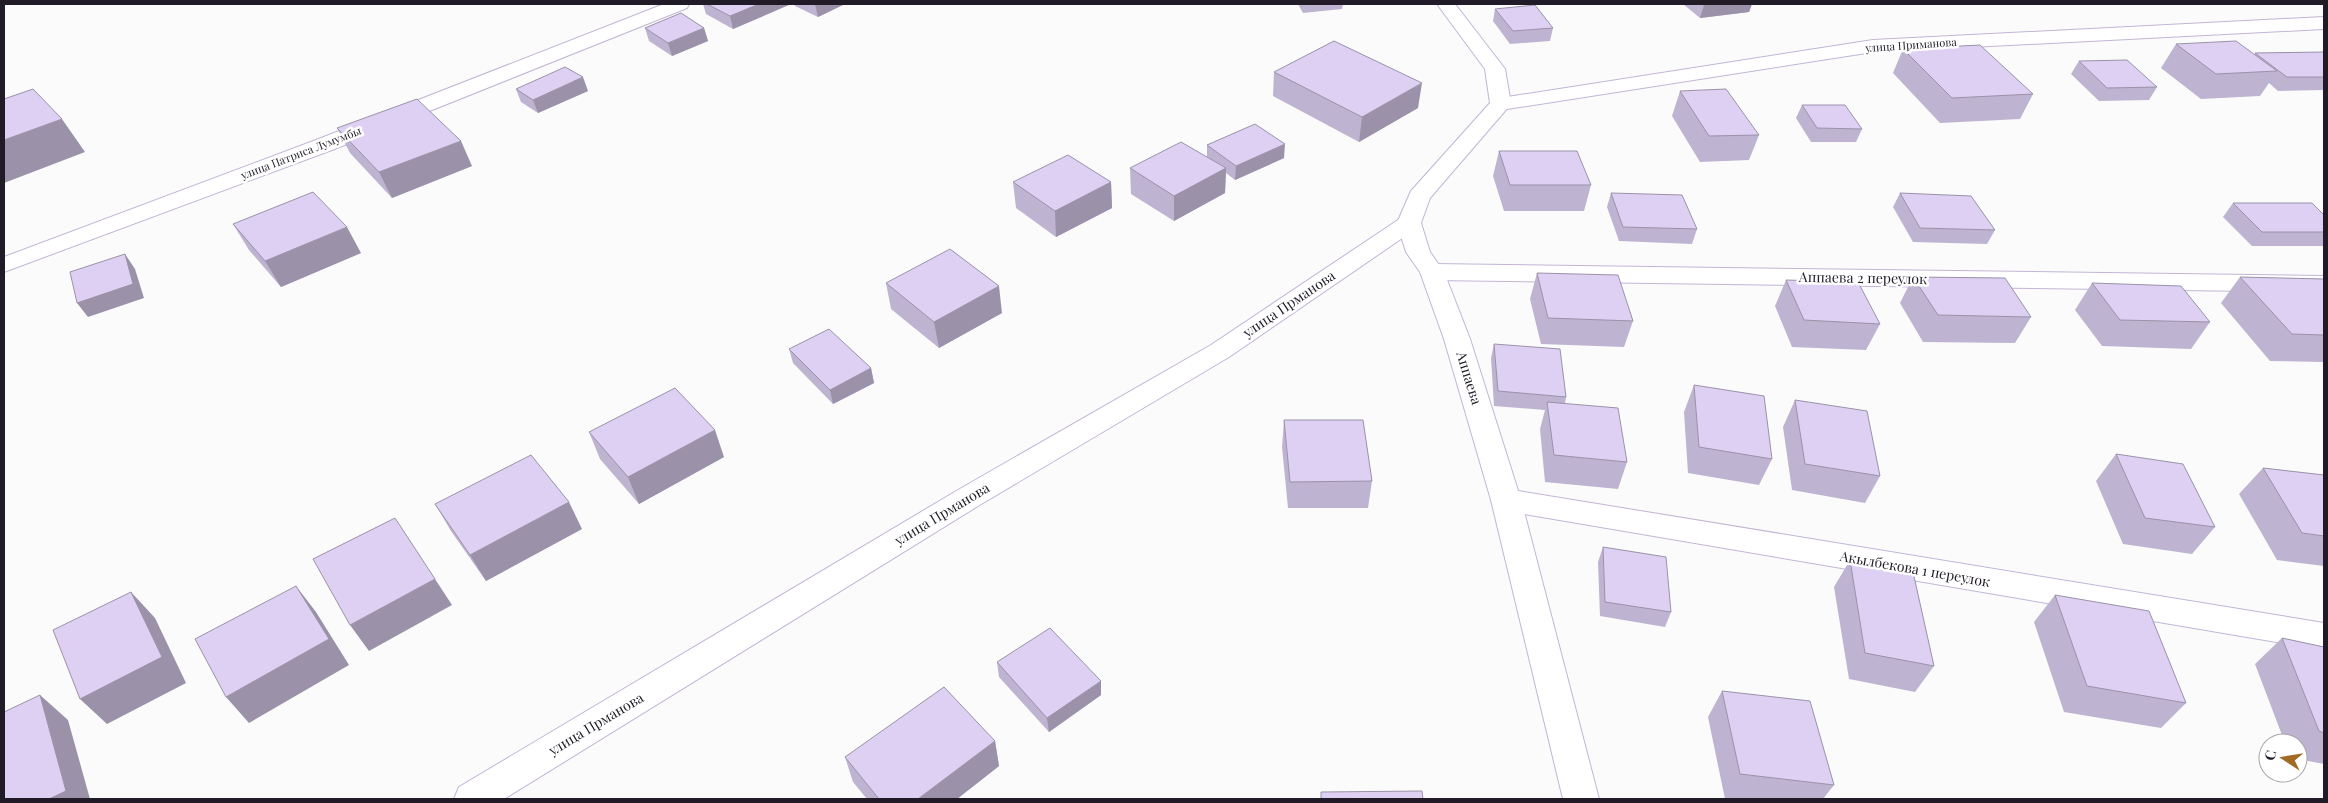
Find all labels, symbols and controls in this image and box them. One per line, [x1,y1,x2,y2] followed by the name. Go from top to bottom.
[1864,34,1958,55] street label: улица Приманова
[238,122,364,183] street label: улица Патриса Лумумбы
[1238,266,1339,342] street label: улица Прманова
[1798,267,1927,288] street label: Аппаева 2 переулок
[1452,348,1487,407] street label: Аппаева
[890,478,993,550] street label: улица Прманова
[1837,546,1992,591] street label: Акылбекова 1 переулок
[544,688,647,760] street label: улица Прманова
[2258,733,2308,783] north arrow
[2259,748,2280,762] text: С

